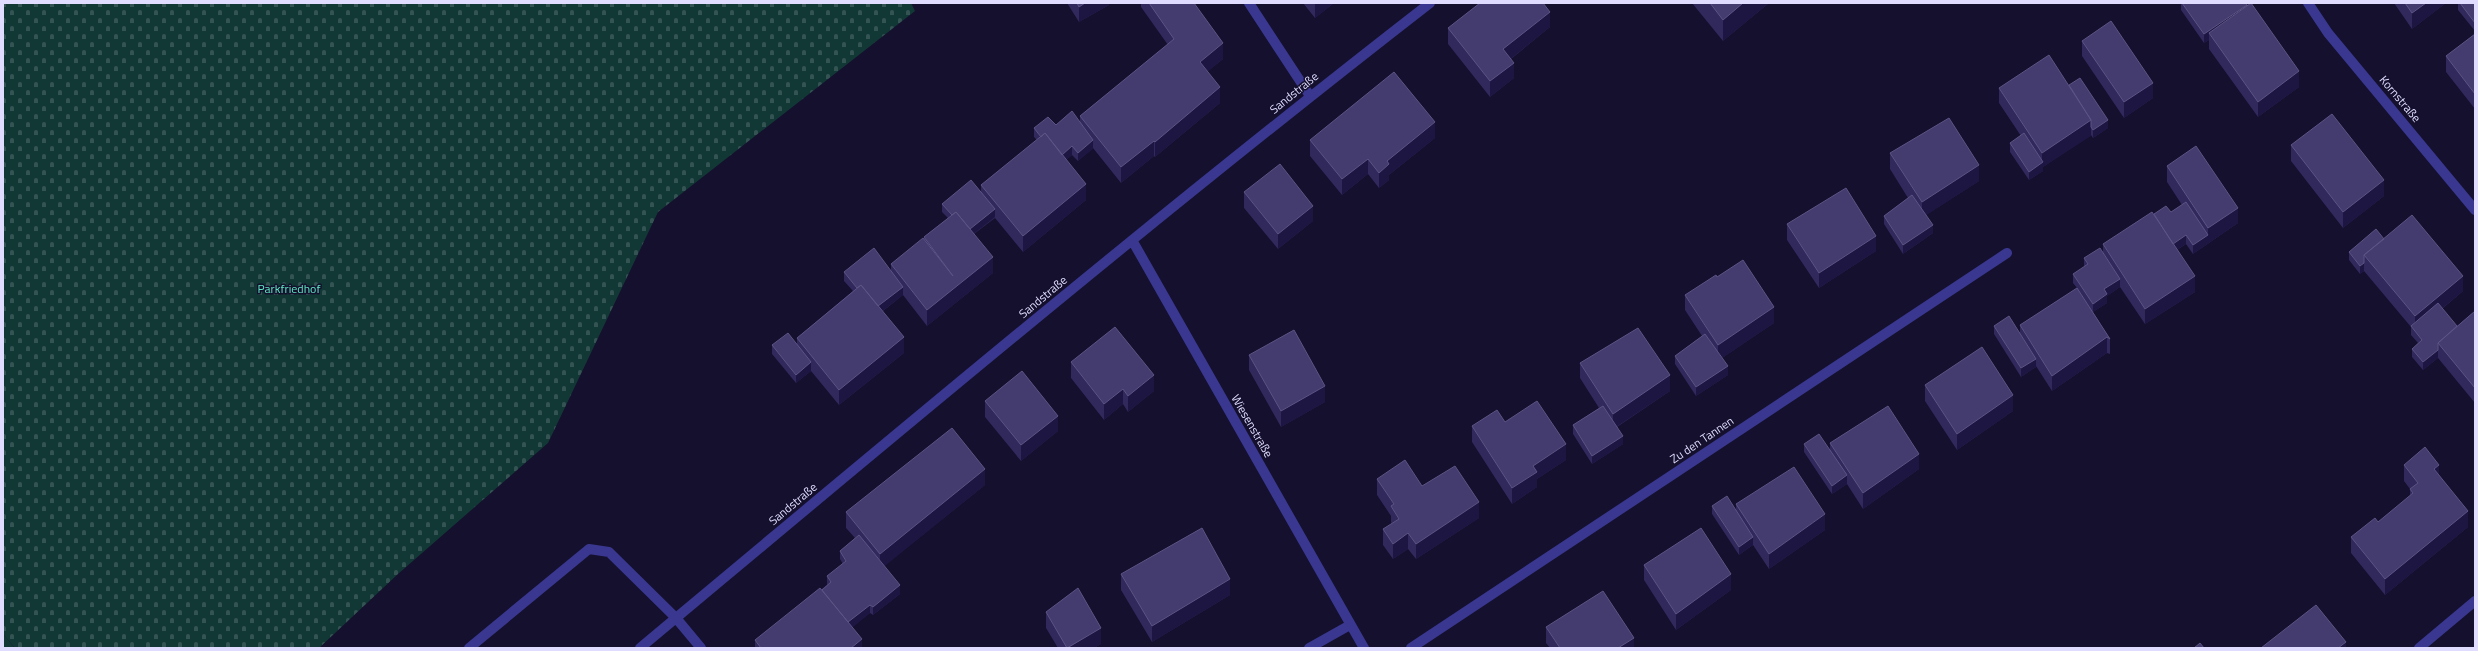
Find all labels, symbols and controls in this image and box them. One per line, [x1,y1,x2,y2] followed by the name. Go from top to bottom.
[1265,67,1322,118] street label: Sandstraße
[2375,71,2426,126] street label: Kornstraße
[1014,271,1071,323] street label: Sandstraße
[258,279,320,298] park label: Parkfriedhof
[1227,391,1278,461] street label: Wiesenstraße
[1666,411,1737,468] street label: Zu den Tannen
[764,478,821,530] street label: Sandstraße

